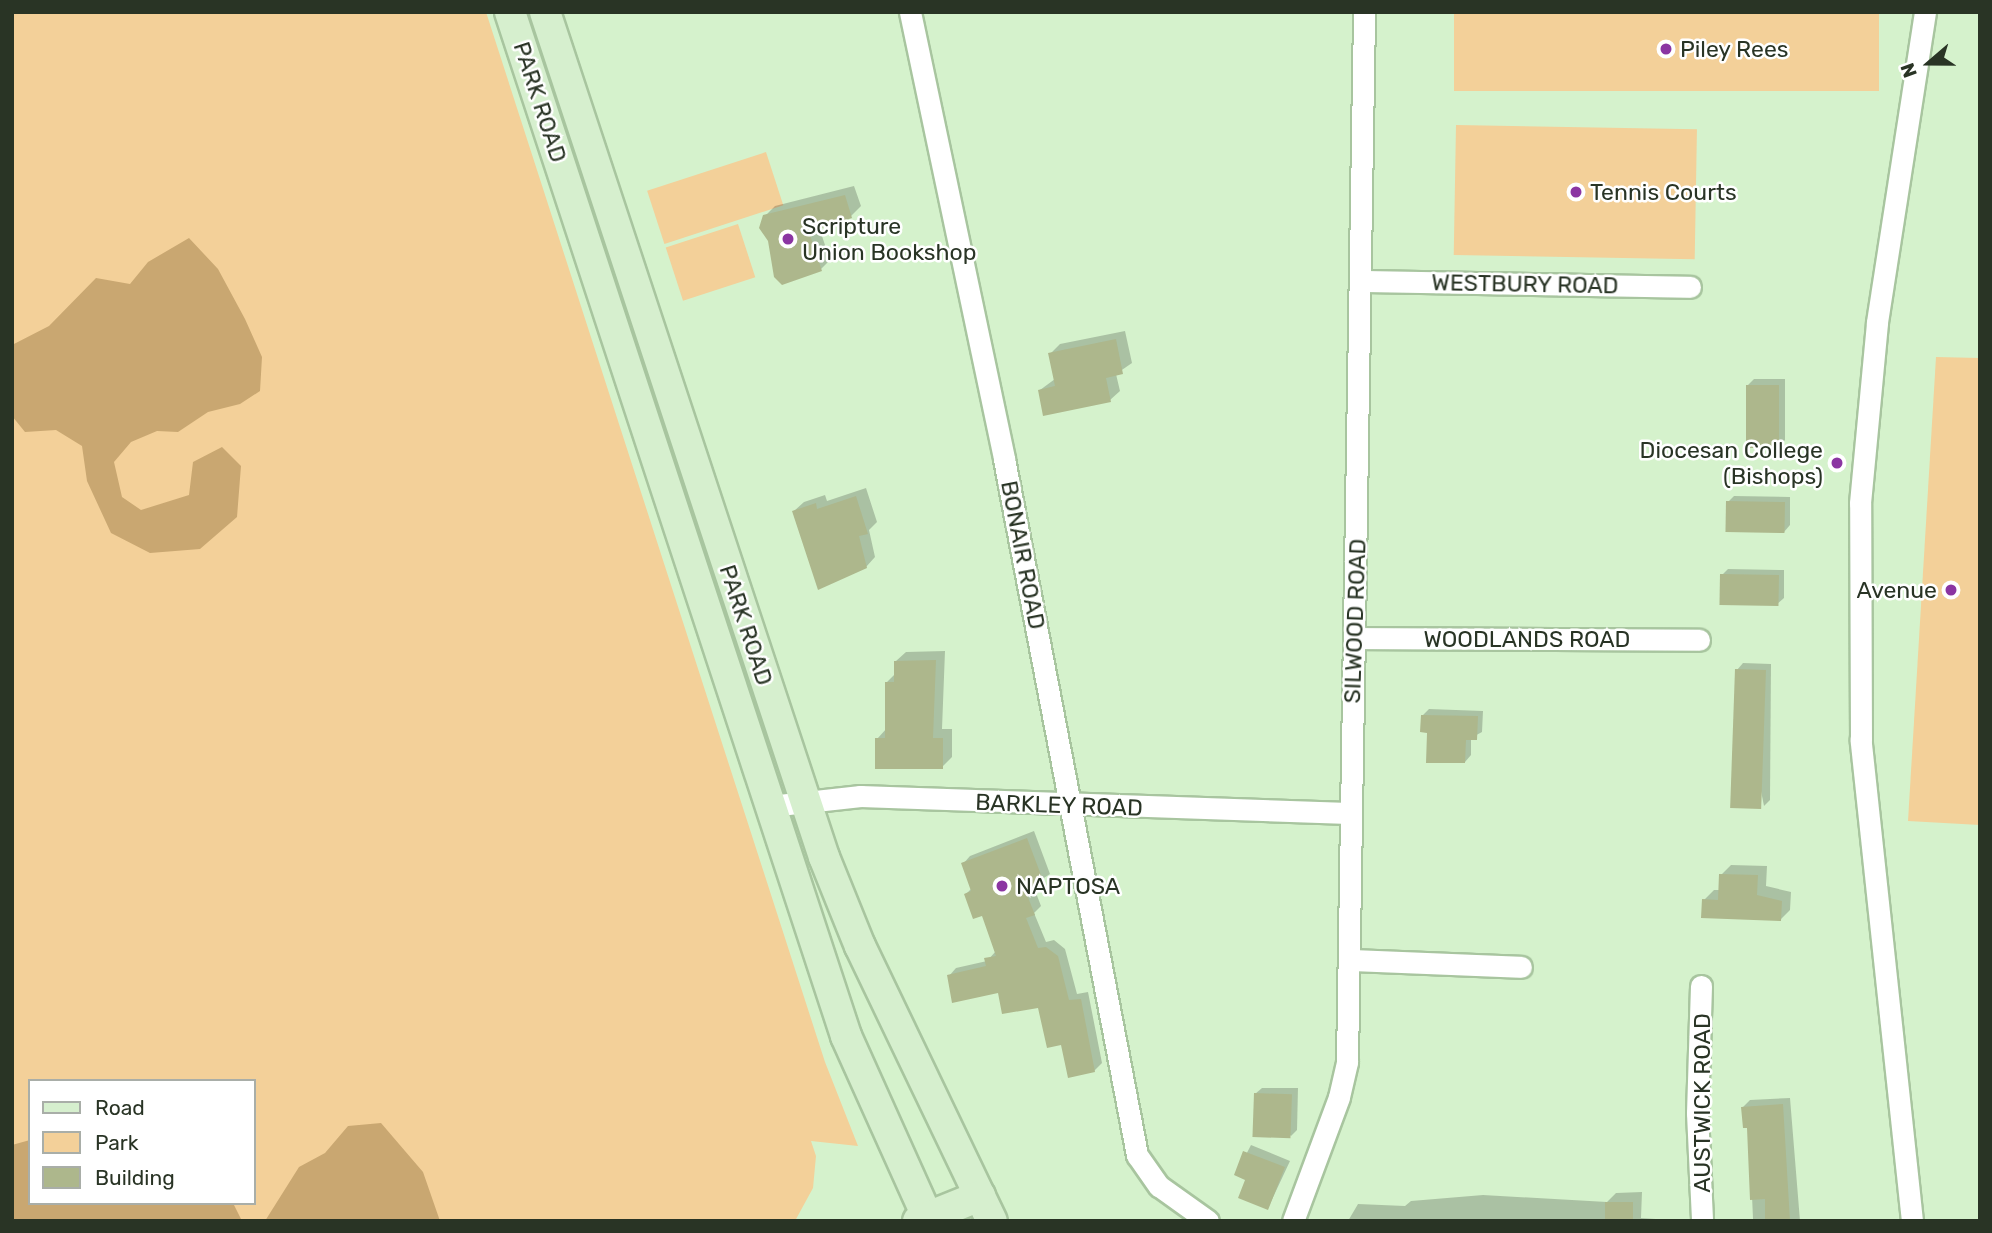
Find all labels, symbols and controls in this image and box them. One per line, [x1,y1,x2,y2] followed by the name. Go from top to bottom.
[1894,28,1964,98] north arrow
[1680,35,1789,63] place label: Piley Rees
[508,38,572,166] street label: PARK ROAD
[1658,41,1674,57] marker: Piley Rees
[1896,60,1922,81] text: N
[1590,178,1737,206] place label: Tennis Courts
[1568,184,1584,200] marker: Tennis Courts
[802,212,976,266] place label: Scripture Union Bookshop
[780,231,796,247] marker: Scripture Union Bookshop
[1431,269,1619,299] street label: WESTBURY ROAD
[1640,436,1823,490] place label: Diocesan College (Bishops)
[1829,455,1845,471] marker: Diocesan College (Bishops)
[995,478,1051,632] street label: BONAIR ROAD
[1338,538,1372,704] street label: SILWOOD ROAD
[714,561,778,689] street label: PARK ROAD
[1856,576,1937,604] place label: Avenue
[1943,582,1959,598] marker: Avenue
[1424,625,1630,653] street label: WOODLANDS ROAD
[974,788,1144,822] street label: BARKLEY ROAD
[1016,872,1120,900] place label: NAPTOSA
[994,878,1010,894] marker: NAPTOSA
[1688,1013,1716,1193] street label: AUSTWICK ROAD
[28,1079,256,1205] legend
[95,1095,145,1120] text: Road
[95,1130,139,1155] text: Park
[95,1165,175,1190] text: Building

